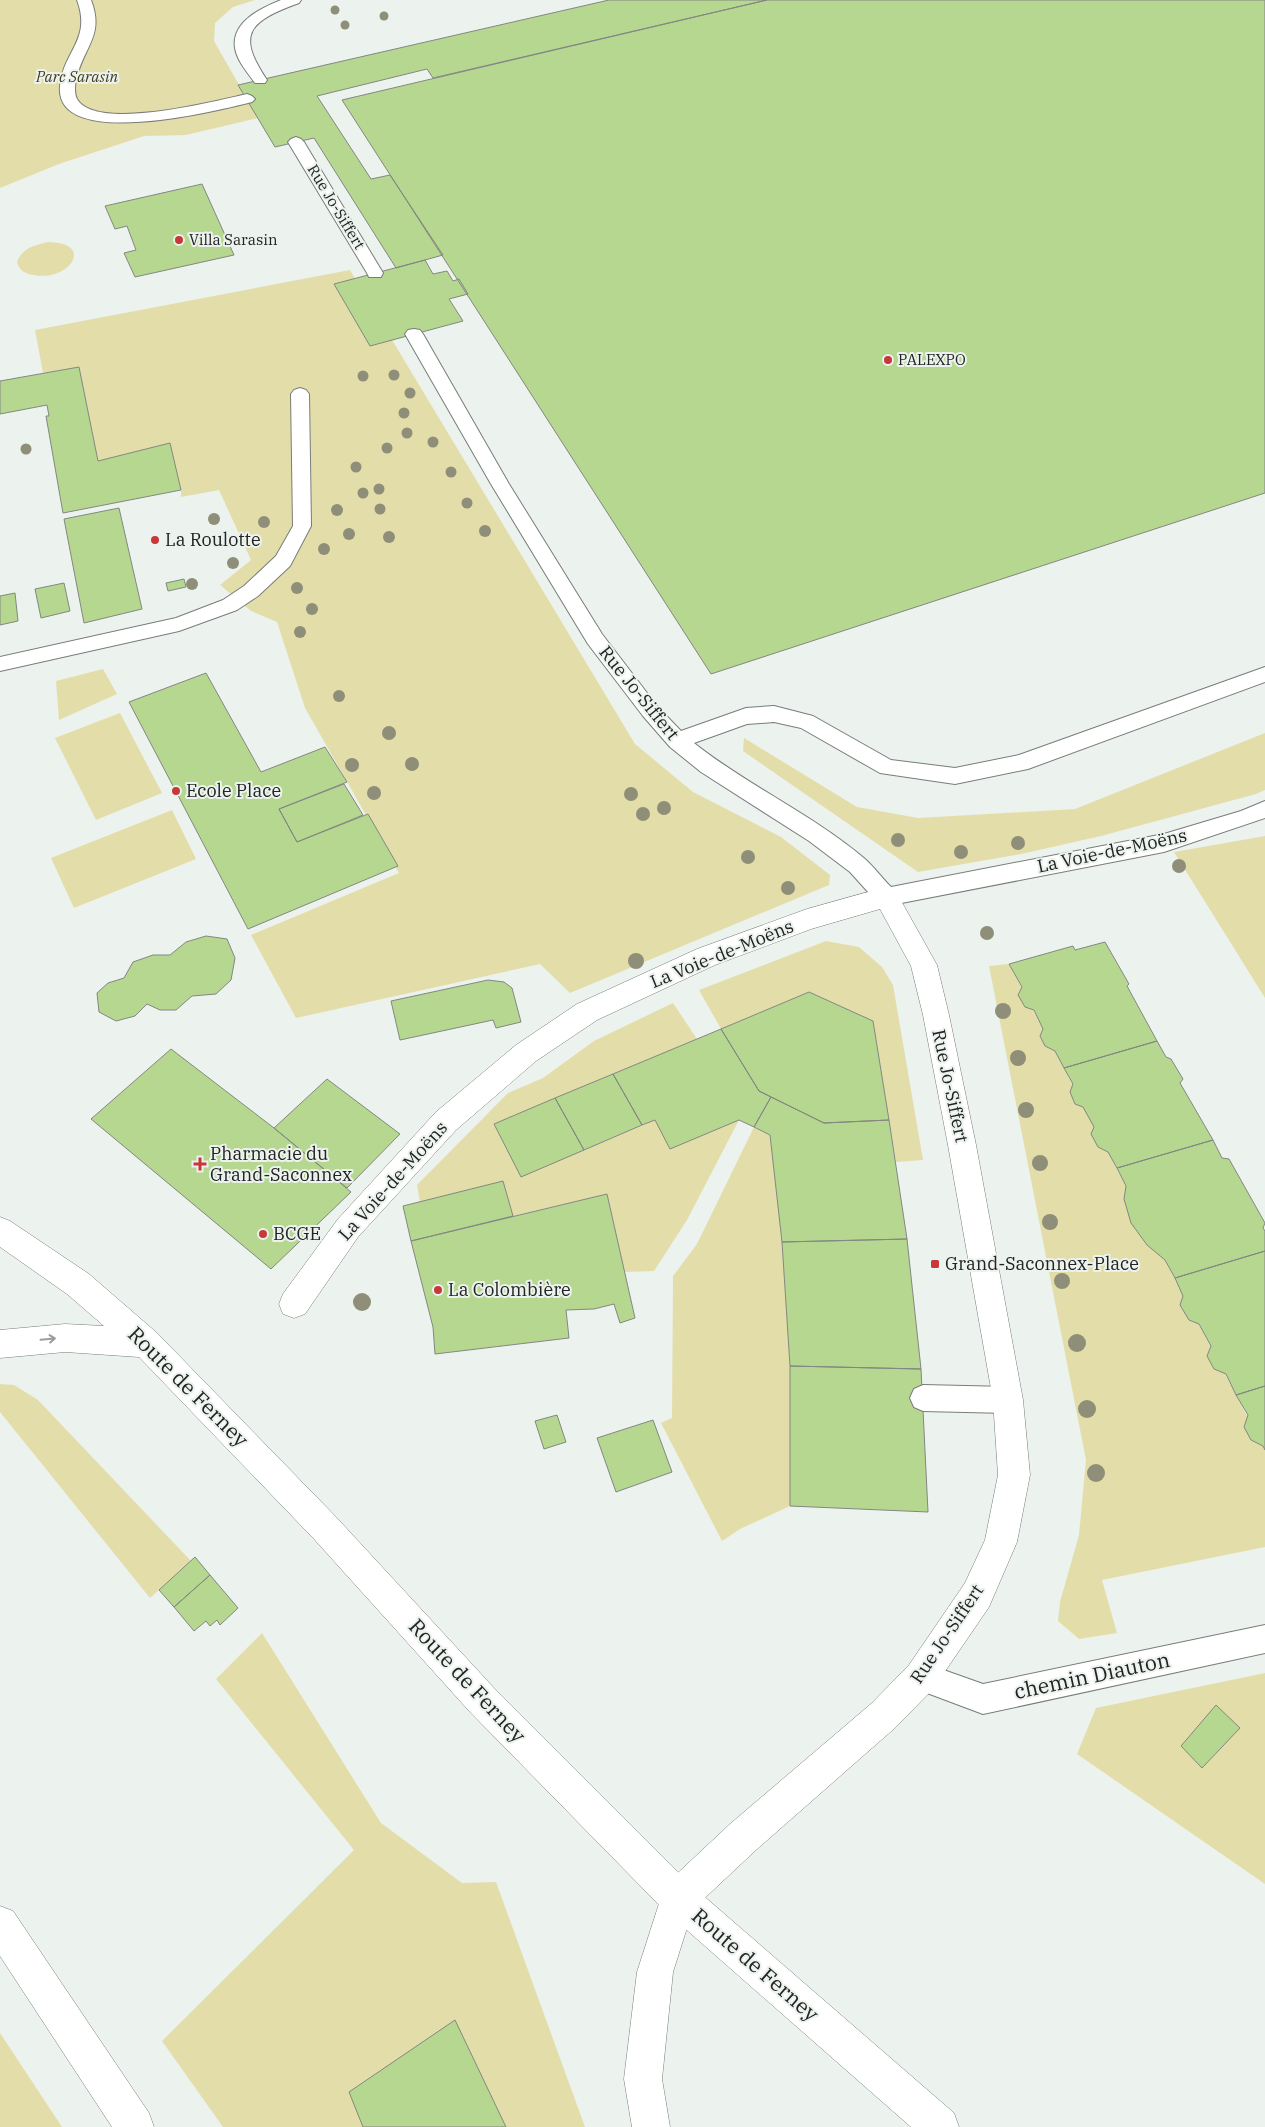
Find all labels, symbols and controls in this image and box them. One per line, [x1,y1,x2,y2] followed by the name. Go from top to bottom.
[35,67,119,86] park label: Parc Sarasin
[304,161,369,253] street label: Rue Jo-Siffert
[189,230,278,249] place label: Villa Sarasin
[173,234,185,246] marker: Villa Sarasin
[898,350,966,369] place label: PALEXPO
[882,354,894,366] marker: PALEXPO
[165,528,261,551] place label: La Roulotte
[149,534,161,546] marker: La Roulotte
[594,641,684,745] street label: Rue Jo-Siffert
[186,779,281,802] place label: Ecole Place
[170,785,182,797] marker: Ecole Place
[1035,823,1189,878] street label: La Voie-de-Moëns
[647,914,797,993] street label: La Voie-de-Moëns
[927,1027,974,1144] street label: Rue Jo-Siffert
[333,1116,452,1245] street label: La Voie-de-Moëns
[210,1142,352,1186] place label: Pharmacie du Grand-Saconnex
[194,1158,206,1170] marker: Pharmacie du Grand-Saconnex
[273,1222,321,1245] place label: BCGE
[257,1228,269,1240] marker: BCGE
[945,1252,1139,1275] place label: Grand-Saconnex-Place
[929,1258,941,1270] marker: Grand-Saconnex-Place
[448,1278,571,1301] place label: La Colombière
[432,1284,444,1296] marker: La Colombière
[122,1320,256,1453] street label: Route de Ferney
[40,1334,56,1344] one-way arrow
[905,1580,988,1688] street label: Rue Jo-Siffert
[403,1612,533,1749] street label: Route de Ferney
[1011,1645,1172,1705] street label: chemin Diauton
[686,1901,826,2028] street label: Route de Ferney

